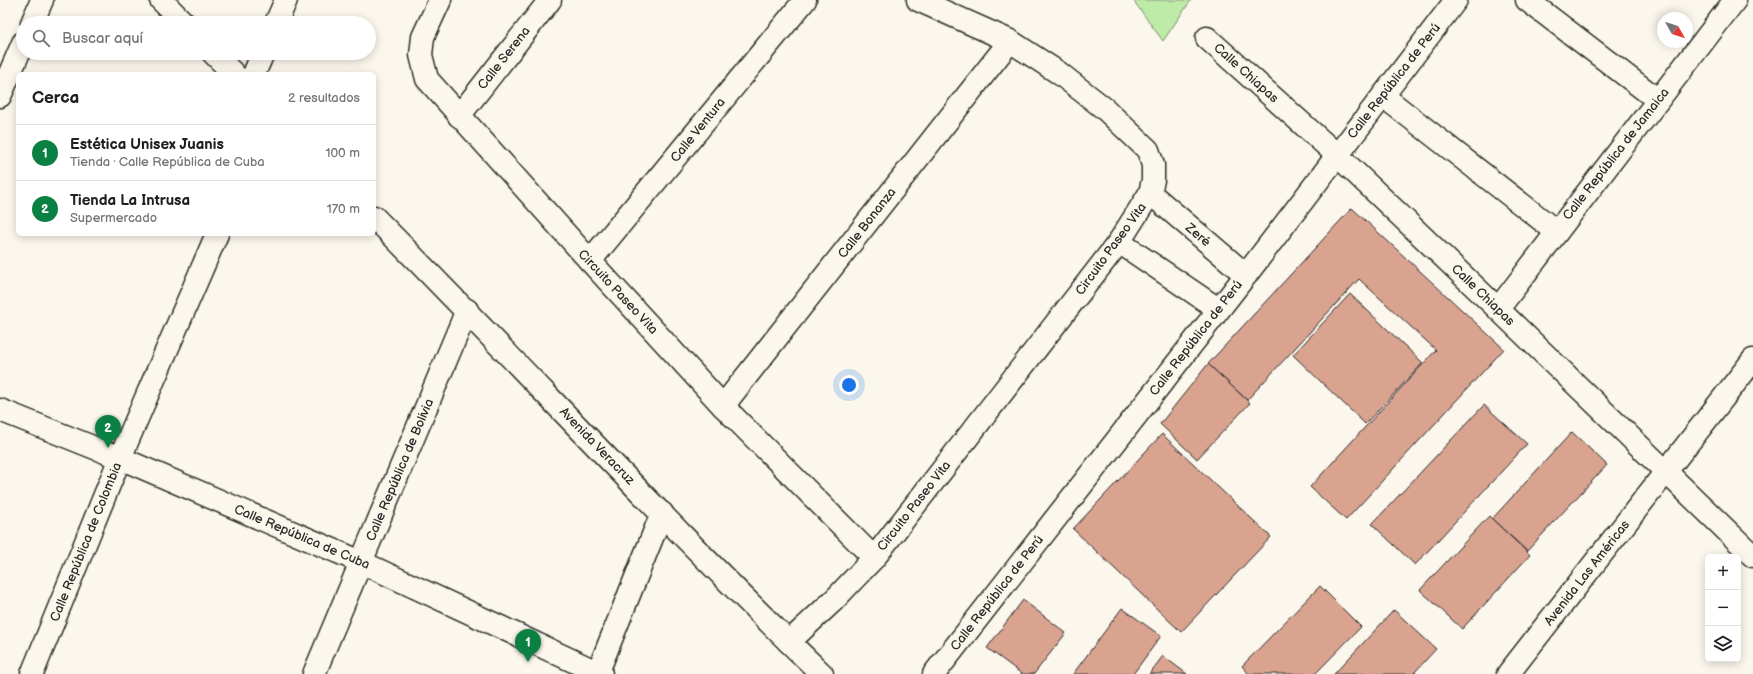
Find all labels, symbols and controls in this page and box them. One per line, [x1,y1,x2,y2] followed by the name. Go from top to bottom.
[1657,12,1693,48] north arrow
[16,16,376,60] search box
[1344,20,1444,142] street label: Calle República de Perú
[474,23,534,93] street label: Calle Serena
[30,27,52,49] icon: search
[62,29,143,48] text: Buscar aquí
[1210,40,1282,107] street label: Calle Chiapas
[1559,85,1673,223] street label: Calle República de Jamaica
[32,88,79,108] text: Cerca
[288,90,360,106] text: 2 resultados
[667,95,729,165] street label: Calle Ventura
[70,135,224,154] text: Estética Unisex Juanis
[42,145,48,161] text: 1
[325,145,360,161] text: 100 m
[70,154,265,170] text: Tienda · Calle República de Cuba
[834,184,900,262] street label: Calle Bonanza
[70,191,190,210] text: Tienda La Intrusa
[1072,200,1150,298] street label: Circuito Paseo Vita
[41,201,49,217] text: 2
[327,201,360,217] text: 170 m
[70,210,157,226] text: Supermercado
[1181,219,1214,250] street label: Zeré
[575,246,661,338] street label: Circuito Paseo Vita
[1448,261,1518,330] street label: Calle Chiapas
[1146,277,1246,399] street label: Calle República de Perú
[839,375,859,395] your location
[363,396,437,544] street label: Calle República de Bolivia
[556,404,638,489] street label: Avenida Veracruz
[95,415,121,448] pin: 2
[874,458,954,554] street label: Circuito Paseo Vita
[47,460,125,624] street label: Calle República de Colombia
[232,501,372,573] street label: Calle República de Cuba
[1541,517,1633,629] street label: Avenida Las Américas
[947,532,1047,654] street label: Calle República de Perú
[1705,554,1741,662] map controls
[1705,554,1741,590] button: +
[1705,590,1741,626] button: −
[1705,626,1741,662] button: layers
[515,629,541,662] pin: 1

